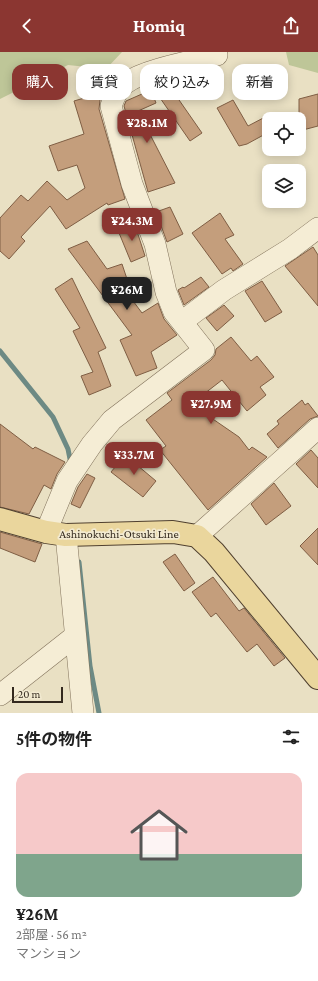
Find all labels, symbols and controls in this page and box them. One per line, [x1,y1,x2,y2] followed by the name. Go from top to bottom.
[16,15,38,37] icon: back
[280,15,302,37] icon: share
[133,16,185,36] text: Homiq
[12,64,68,100] chip: 購入
[76,64,132,100] chip: 賃貸
[140,64,224,100] chip: 絞り込み
[232,64,288,100] chip: 新着
[114,110,180,144] pin: ¥28.1M
[262,112,306,208] map controls
[262,112,306,156] button: locate
[126,115,168,130] text: ¥28.1M
[262,164,306,208] button: layers
[99,208,165,242] pin: ¥24.3M
[111,213,153,228] text: ¥24.3M
[103,277,151,311] pin: ¥26M
[111,282,143,297] text: ¥26M
[178,391,244,425] pin: ¥27.9M
[190,396,232,411] text: ¥27.9M
[101,442,167,476] pin: ¥33.7M
[114,447,154,462] text: ¥33.7M
[59,527,179,541] street label: Ashinokuchi-Otsuki Line
[12,685,63,704] scale bar
[18,688,40,700] text: 20 m
[280,726,302,748] icon: filters
[16,730,92,749] text: 5件の物件
[123,799,195,871] icon: home
[16,905,58,924] text: ¥26M
[16,927,87,942] text: 2部屋 · 56 m²
[16,946,81,961] text: マンション

